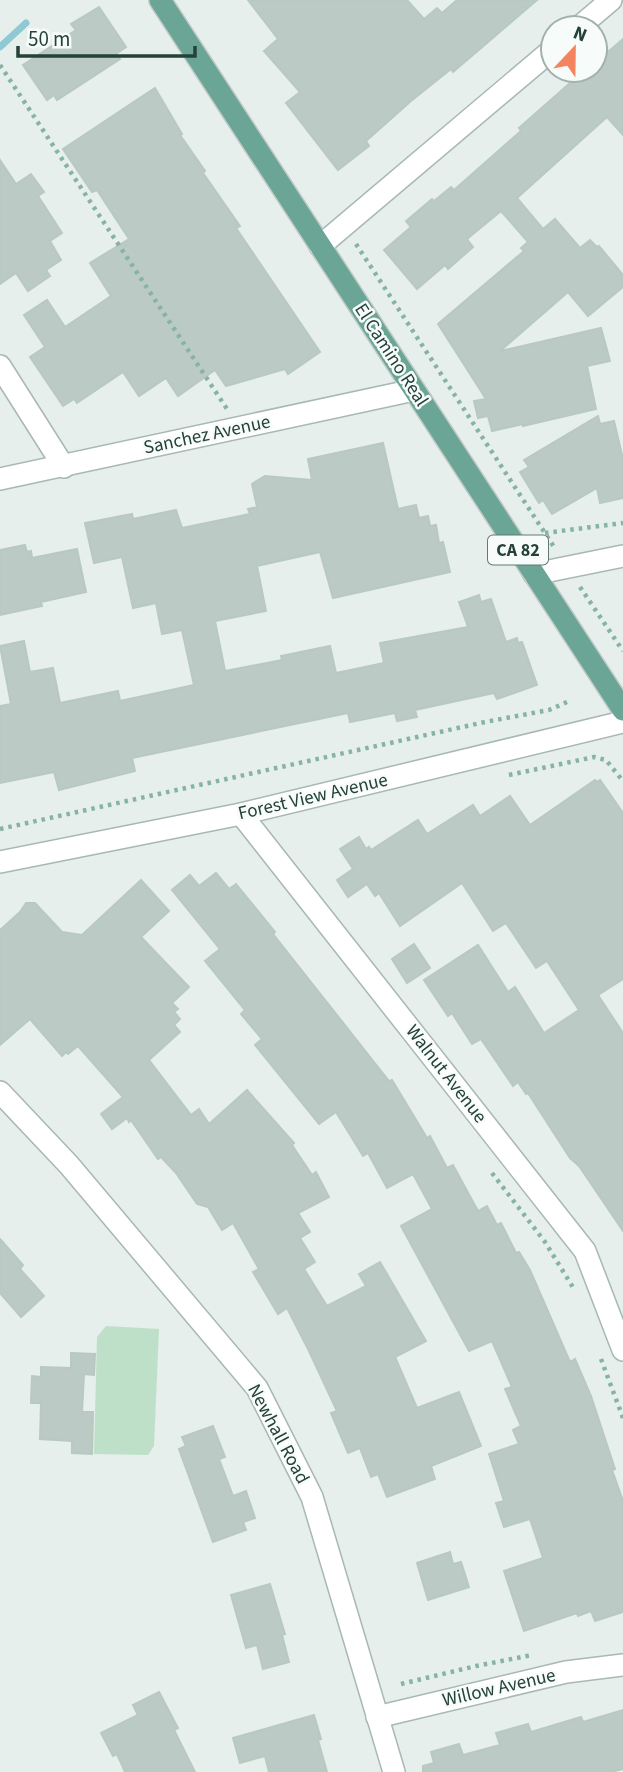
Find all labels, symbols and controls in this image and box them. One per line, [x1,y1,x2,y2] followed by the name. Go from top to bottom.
[18,14,194,58] scale bar
[539,14,609,84] north arrow
[569,20,591,50] text: N
[28,24,70,54] text: 50 m
[347,298,435,412] street label: El Camino Real
[141,408,273,462] street label: Sanchez Avenue
[488,536,548,564] road number: CA 82
[235,767,391,827] street label: Forest View Avenue
[399,1019,493,1129] street label: Walnut Avenue
[240,1379,316,1489] street label: Newhall Road
[440,1662,558,1714] street label: Willow Avenue

